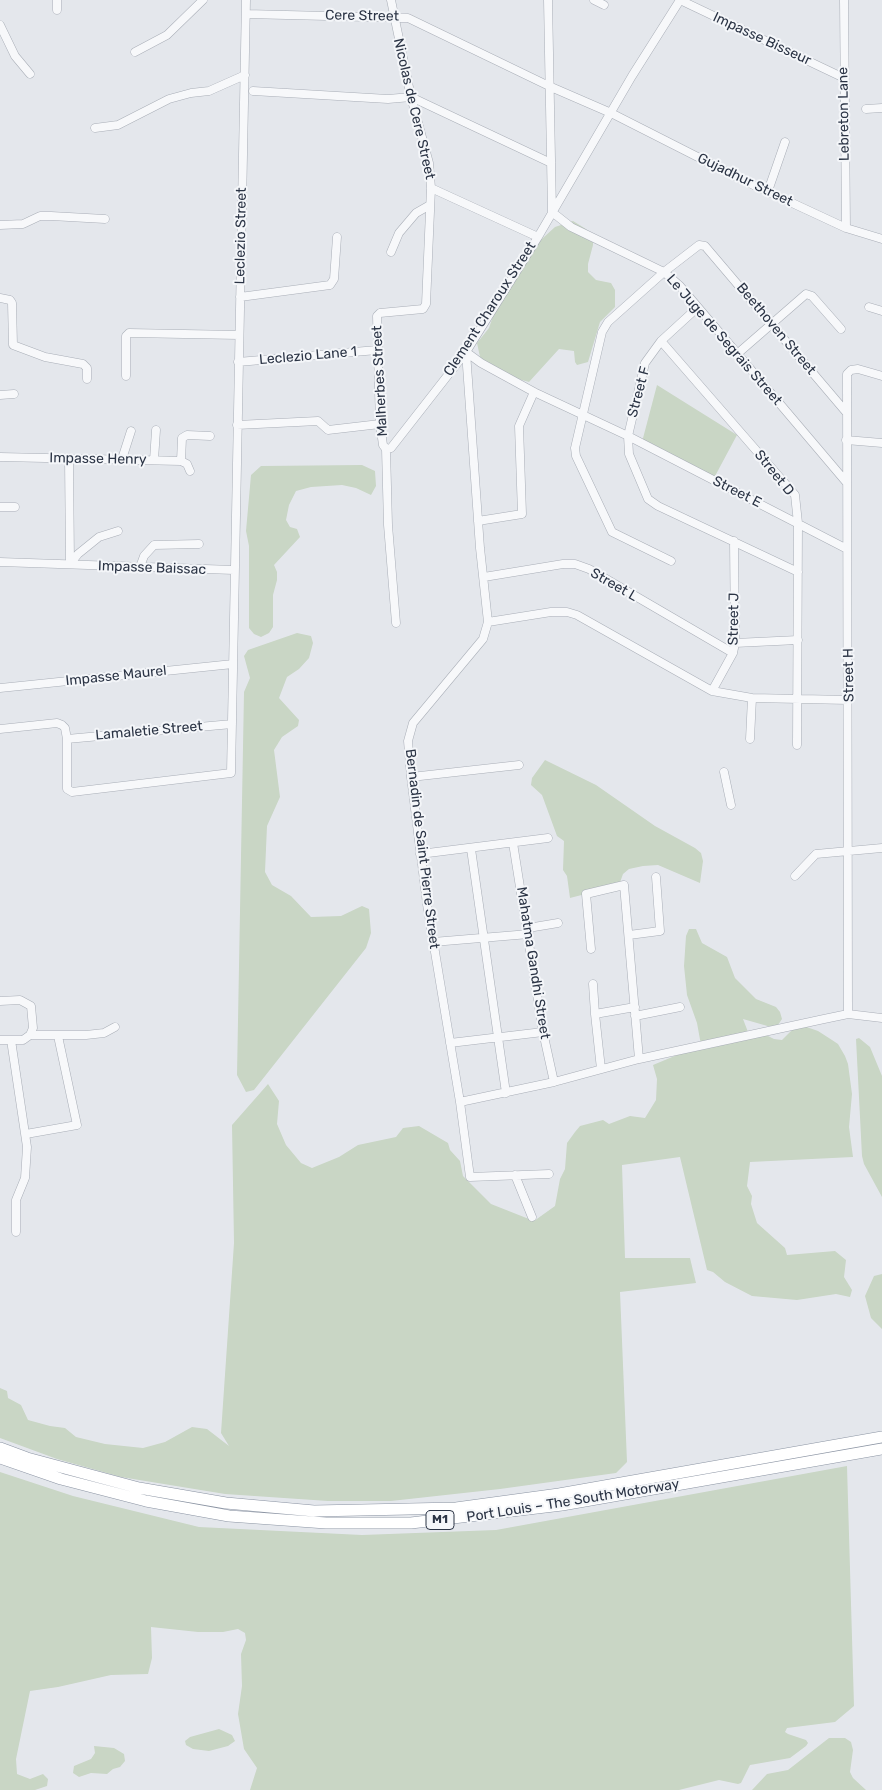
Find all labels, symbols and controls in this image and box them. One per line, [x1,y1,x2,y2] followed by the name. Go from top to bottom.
[325,7,399,25] street label: Cere Street
[710,9,814,69] street label: Impasse Bisseur
[390,37,438,181] street label: Nicolas de Cere Street
[835,67,853,161] street label: Lebreton Lane
[695,150,795,210] street label: Gujadhur Street
[232,187,250,285] street label: Leclezio Street
[440,239,540,379] street label: Clement Charoux Street
[663,271,785,409] street label: Le Juge de Segrais Street
[733,280,819,378] street label: Beethoven Street
[369,325,391,437] street label: Malherbes Street
[259,343,357,369] street label: Leclezio Lane 1
[624,365,654,419] street label: Street F
[751,447,797,499] street label: Street D
[49,450,147,468] street label: Impasse Henry
[710,473,764,511] street label: Street E
[98,558,206,578] street label: Impasse Baissac
[587,565,641,605] street label: Street L
[725,592,743,646] street label: Street J
[840,648,858,702] street label: Street H
[65,662,167,690] street label: Impasse Maurel
[95,718,203,744] street label: Lamaletie Street
[401,748,443,950] street label: Bernadin de Saint Pierre Street
[513,886,553,1040] street label: Mahatma Gandhi Street
[465,1476,681,1526] street label: Port Louis – The South Motorway
[426,1510,454,1530] road number: M1

